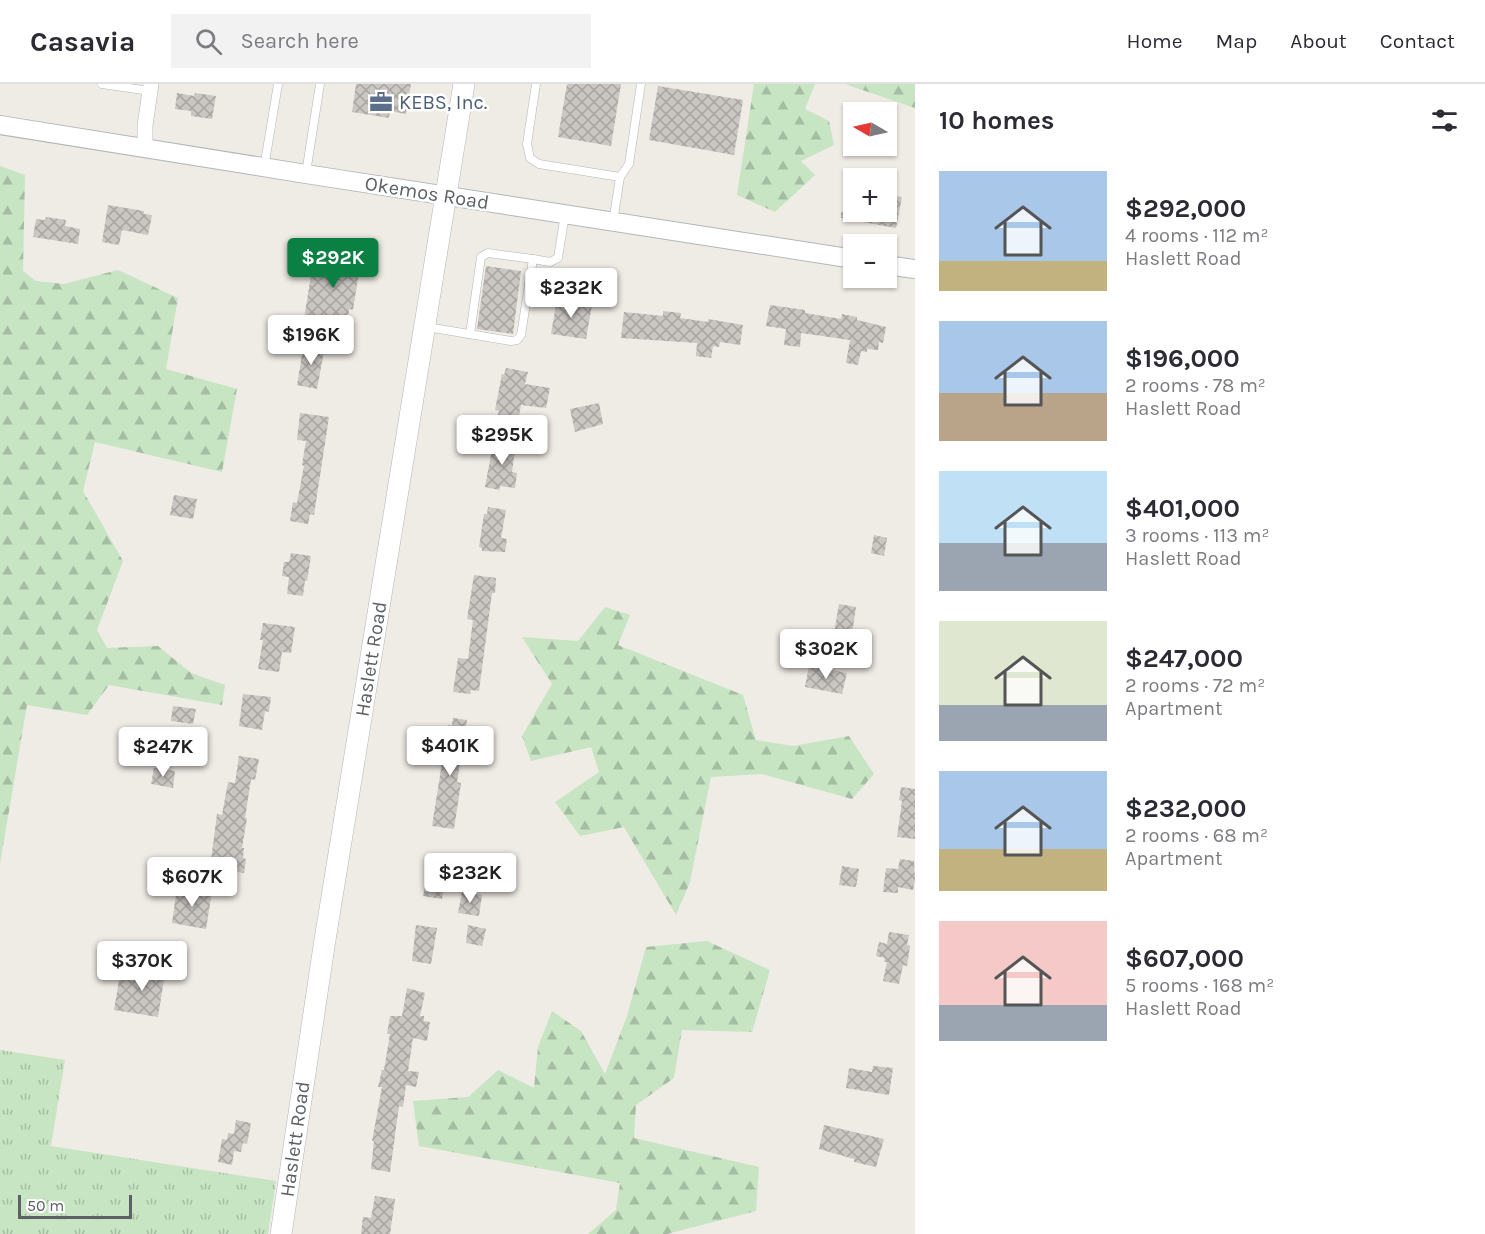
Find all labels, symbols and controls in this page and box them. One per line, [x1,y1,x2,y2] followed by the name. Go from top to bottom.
[171,14,591,68] search box
[30,25,135,58] text: Casavia
[192,25,225,58] icon: search
[240,28,359,54] text: Search here
[1127,29,1183,53] text: Home
[1216,29,1257,53] text: Map
[1290,29,1347,53] text: About
[1380,29,1455,53] text: Contact
[368,89,394,115] office icon: KEBS, Inc.
[399,91,487,114] place label: KEBS, Inc.
[843,102,897,156] north arrow
[843,102,897,288] map controls
[1428,104,1461,137] icon: filters
[939,105,1054,136] text: 10 homes
[843,168,897,222] button: +
[363,172,491,214] street label: Okemos Road
[1125,193,1246,224] text: $292,000
[987,195,1059,267] icon: home
[1125,224,1269,247] text: 4 rooms · 112 m²
[843,234,897,288] button: −
[291,238,375,289] pin: $292K
[301,246,365,269] text: $292K
[1125,247,1242,270] text: Haslett Road
[529,268,613,319] pin: $232K
[539,276,603,299] text: $232K
[269,315,353,366] pin: $196K
[282,323,340,346] text: $196K
[1125,343,1240,374] text: $196,000
[987,345,1059,417] icon: home
[1125,374,1266,397] text: 2 rooms · 78 m²
[1125,397,1242,420] text: Haslett Road
[460,415,544,466] pin: $295K
[471,423,533,446] text: $295K
[1125,493,1240,524] text: $401,000
[987,495,1059,567] icon: home
[1125,524,1269,547] text: 3 rooms · 113 m²
[1125,547,1242,570] text: Haslett Road
[351,600,391,718] street label: Haslett Road
[784,629,868,680] pin: $302K
[794,637,858,660] text: $302K
[1125,643,1243,674] text: $247,000
[987,645,1059,717] icon: home
[1125,674,1265,697] text: 2 rooms · 72 m²
[1125,697,1223,720] text: Apartment
[408,726,492,777] pin: $401K
[121,727,205,778] pin: $247K
[421,734,479,757] text: $401K
[133,735,193,758] text: $247K
[1125,793,1246,824] text: $232,000
[987,795,1059,867] icon: home
[1125,824,1268,847] text: 2 rooms · 68 m²
[1125,847,1223,870] text: Apartment
[428,853,512,904] pin: $232K
[150,857,234,908] pin: $607K
[438,861,502,884] text: $232K
[161,865,223,888] text: $607K
[100,941,184,992] pin: $370K
[1125,943,1244,974] text: $607,000
[987,945,1059,1017] icon: home
[111,949,173,972] text: $370K
[1125,974,1274,997] text: 5 rooms · 168 m²
[1125,997,1242,1020] text: Haslett Road
[275,1080,315,1198] street label: Haslett Road
[18,1192,132,1220] scale bar
[27,1196,64,1215] text: 50 m

